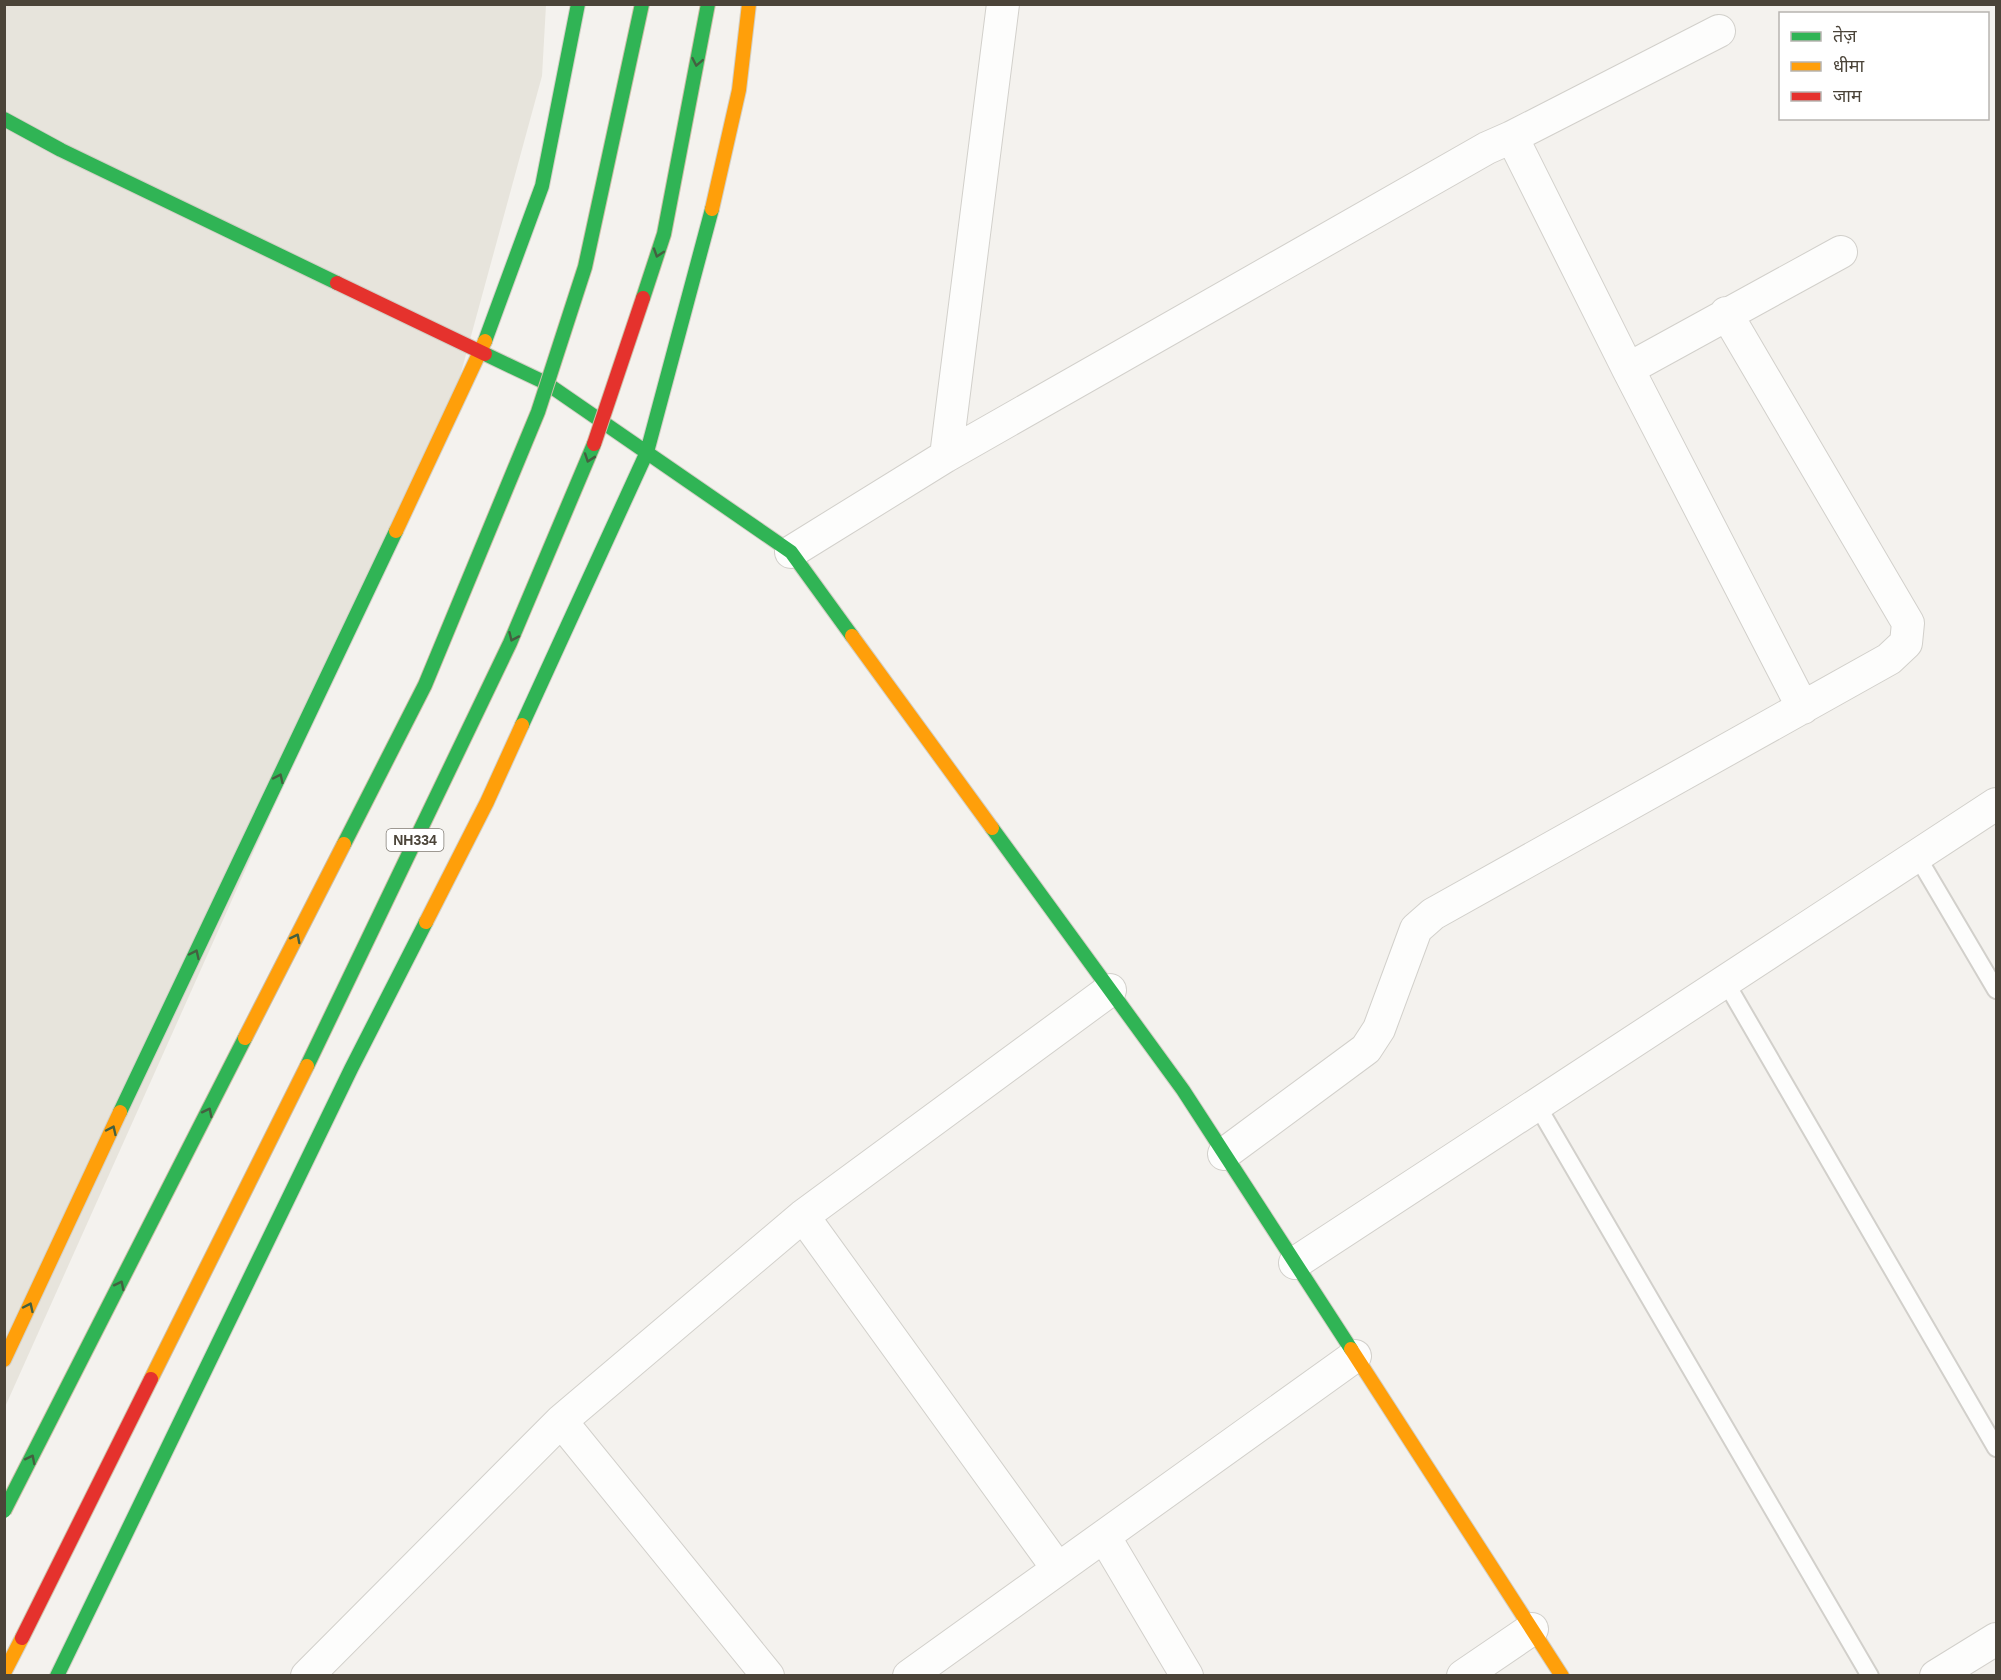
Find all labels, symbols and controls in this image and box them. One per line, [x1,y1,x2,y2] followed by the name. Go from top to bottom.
[1779,12,1989,120] legend
[1833,25,1857,46] text: तेज़
[1833,56,1864,76] text: धीमा
[691,57,704,67] one-way arrow
[1833,86,1863,106] text: जाम
[652,247,665,258] one-way arrow
[584,452,597,463] one-way arrow
[508,631,520,642] one-way arrow
[271,773,283,784] one-way arrow
[386,829,444,851] road number: NH334
[289,933,301,944] one-way arrow
[187,949,199,960] one-way arrow
[201,1107,212,1118] one-way arrow
[104,1126,116,1137] one-way arrow
[112,1281,124,1292] one-way arrow
[22,1302,34,1313] one-way arrow
[24,1455,35,1466] one-way arrow

